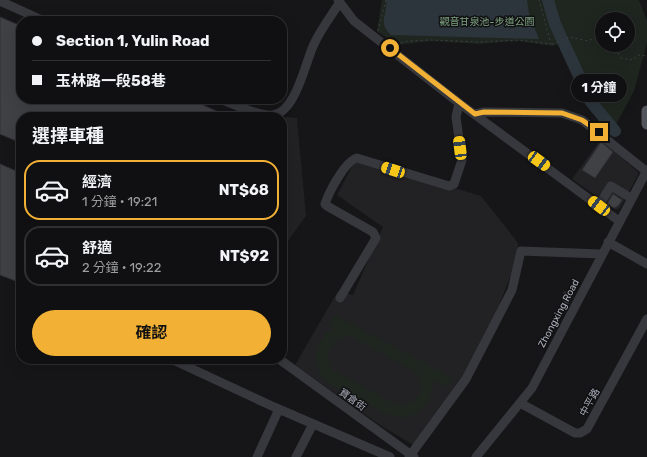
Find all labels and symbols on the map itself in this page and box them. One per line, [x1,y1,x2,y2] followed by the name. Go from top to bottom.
[440,16,534,28] park label: 觀音甘泉池-步道公園
[381,39,399,57] route start
[571,74,627,102] callout: 1 分鐘
[590,123,608,141] route end
[453,135,467,161] car
[526,149,552,173] car
[380,161,406,179] car
[586,194,612,218] car
[536,277,582,350] street label: Zhongxing Road
[337,386,368,413] street label: 寶倉街
[577,386,602,419] street label: 中平路

